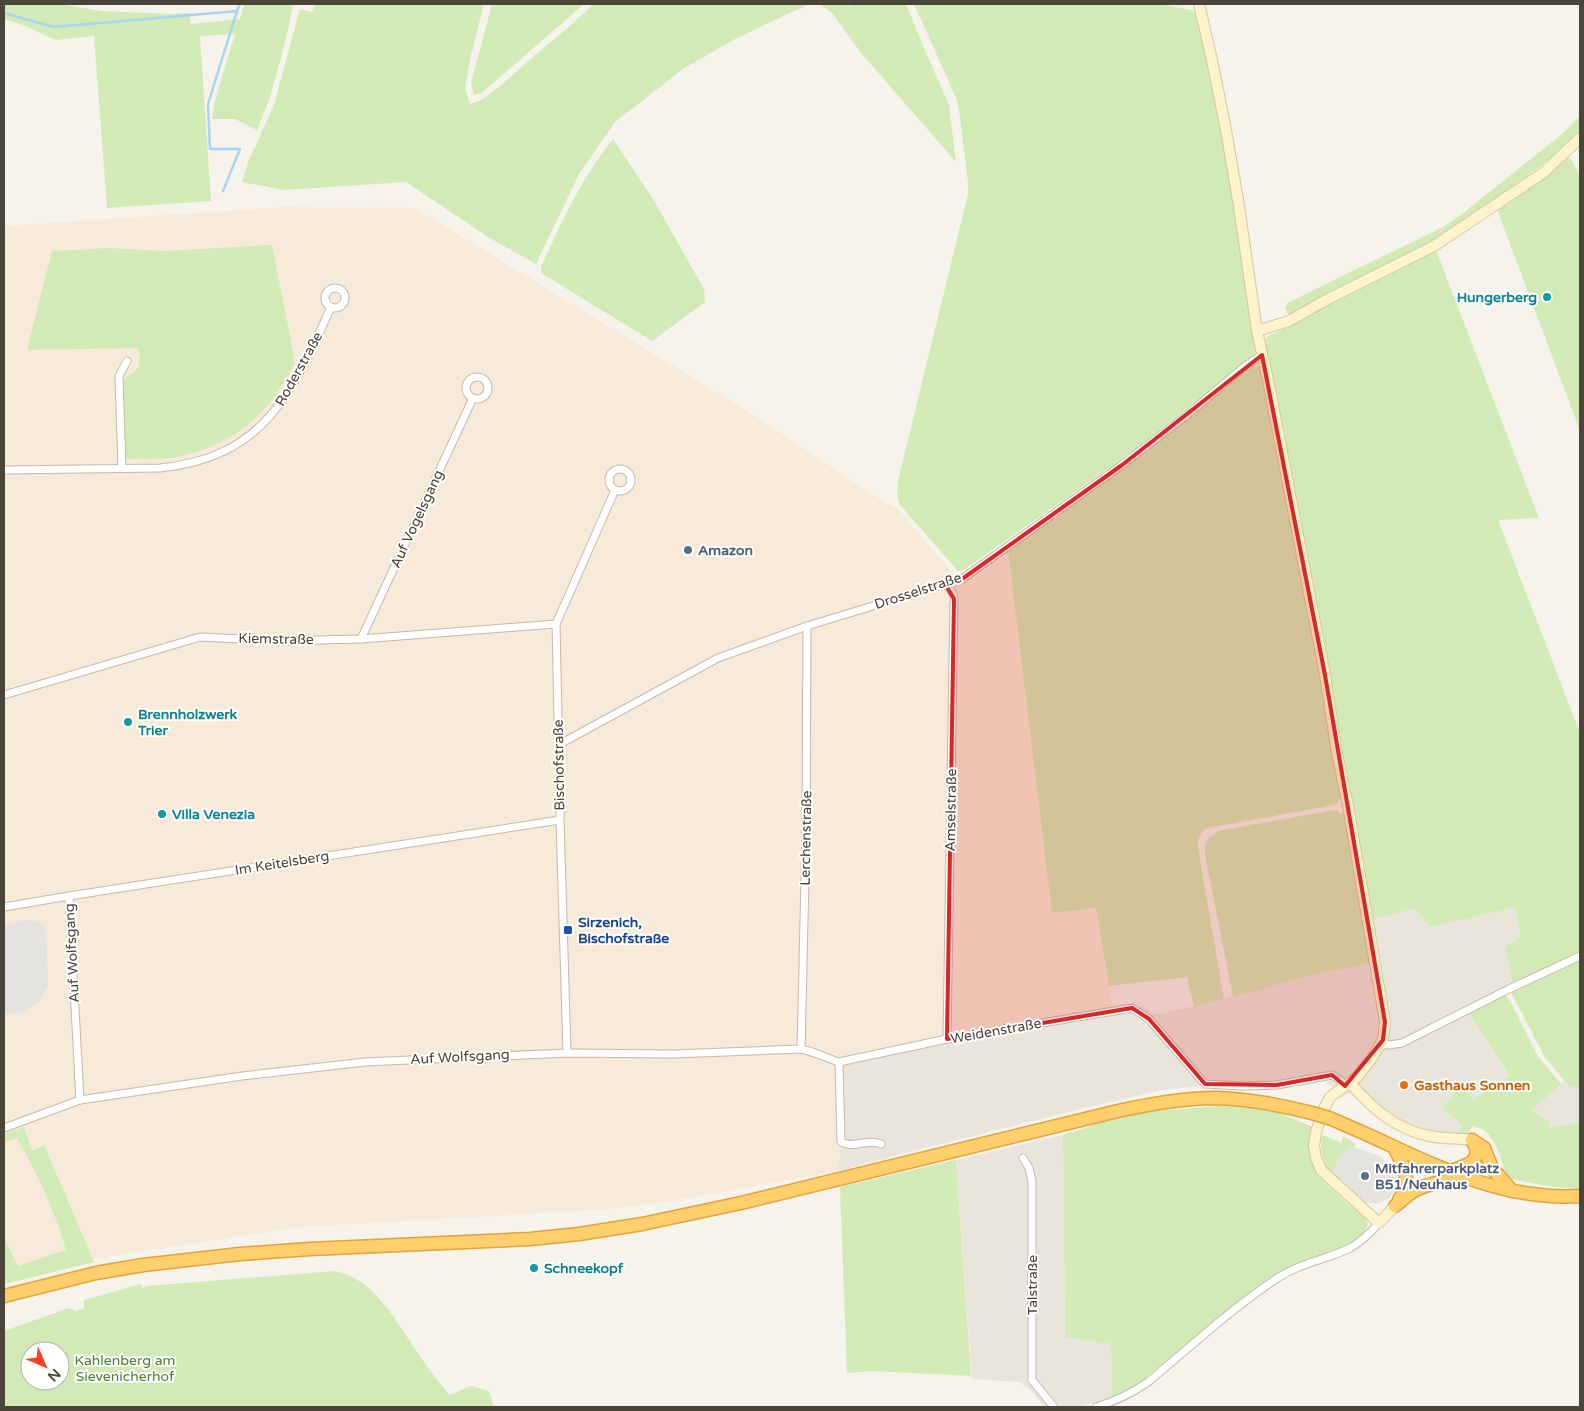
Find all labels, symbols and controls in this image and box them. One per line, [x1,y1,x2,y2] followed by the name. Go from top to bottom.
[1457,289,1537,306] place label: Hungerberg
[1541,291,1553,303] marker: Hungerberg
[272,329,326,409] street label: Roderstraße
[387,467,447,571] street label: Auf Vogelsgang
[698,542,753,559] place label: Amazon
[682,544,694,556] marker: Amazon
[872,569,964,613] street label: Drosselstraße
[238,630,314,648] street label: Kiemstraße
[137,706,238,739] place label: Brennholzwerk Trier
[122,716,134,728] marker: Brennholzwerk Trier
[550,719,568,811] street label: Bischofstraße
[942,768,960,852] street label: Amselstraße
[797,790,815,886] street label: Lerchenstraße
[172,806,255,823] place label: Villa Venezia
[156,808,168,820] marker: Villa Venezia
[234,847,330,879] street label: Im Keitelsberg
[61,903,83,1003] street label: Auf Wolfsgang
[578,914,669,947] place label: Sirzenich, Bischofstraße
[562,924,574,936] marker: Sirzenich, Bischofstraße
[949,1015,1043,1047] street label: Weidenstraße
[410,1046,510,1068] street label: Auf Wolfsgang
[1414,1077,1530,1094] place label: Gasthaus Sonnen
[1398,1079,1410,1091] marker: Gasthaus Sonnen
[1375,1160,1499,1193] place label: Mitfahrerparkplatz B51/Neuhaus
[1359,1170,1371,1182] marker: Mitfahrerparkplatz B51/Neuhaus
[1024,1255,1041,1315] street label: Talstraße
[544,1260,624,1277] place label: Schneekopf
[528,1262,540,1274] marker: Schneekopf
[20,1341,70,1391] north arrow
[75,1352,175,1385] park label: Kahlenberg am Sievenicherhof
[44,1365,64,1385] text: N

